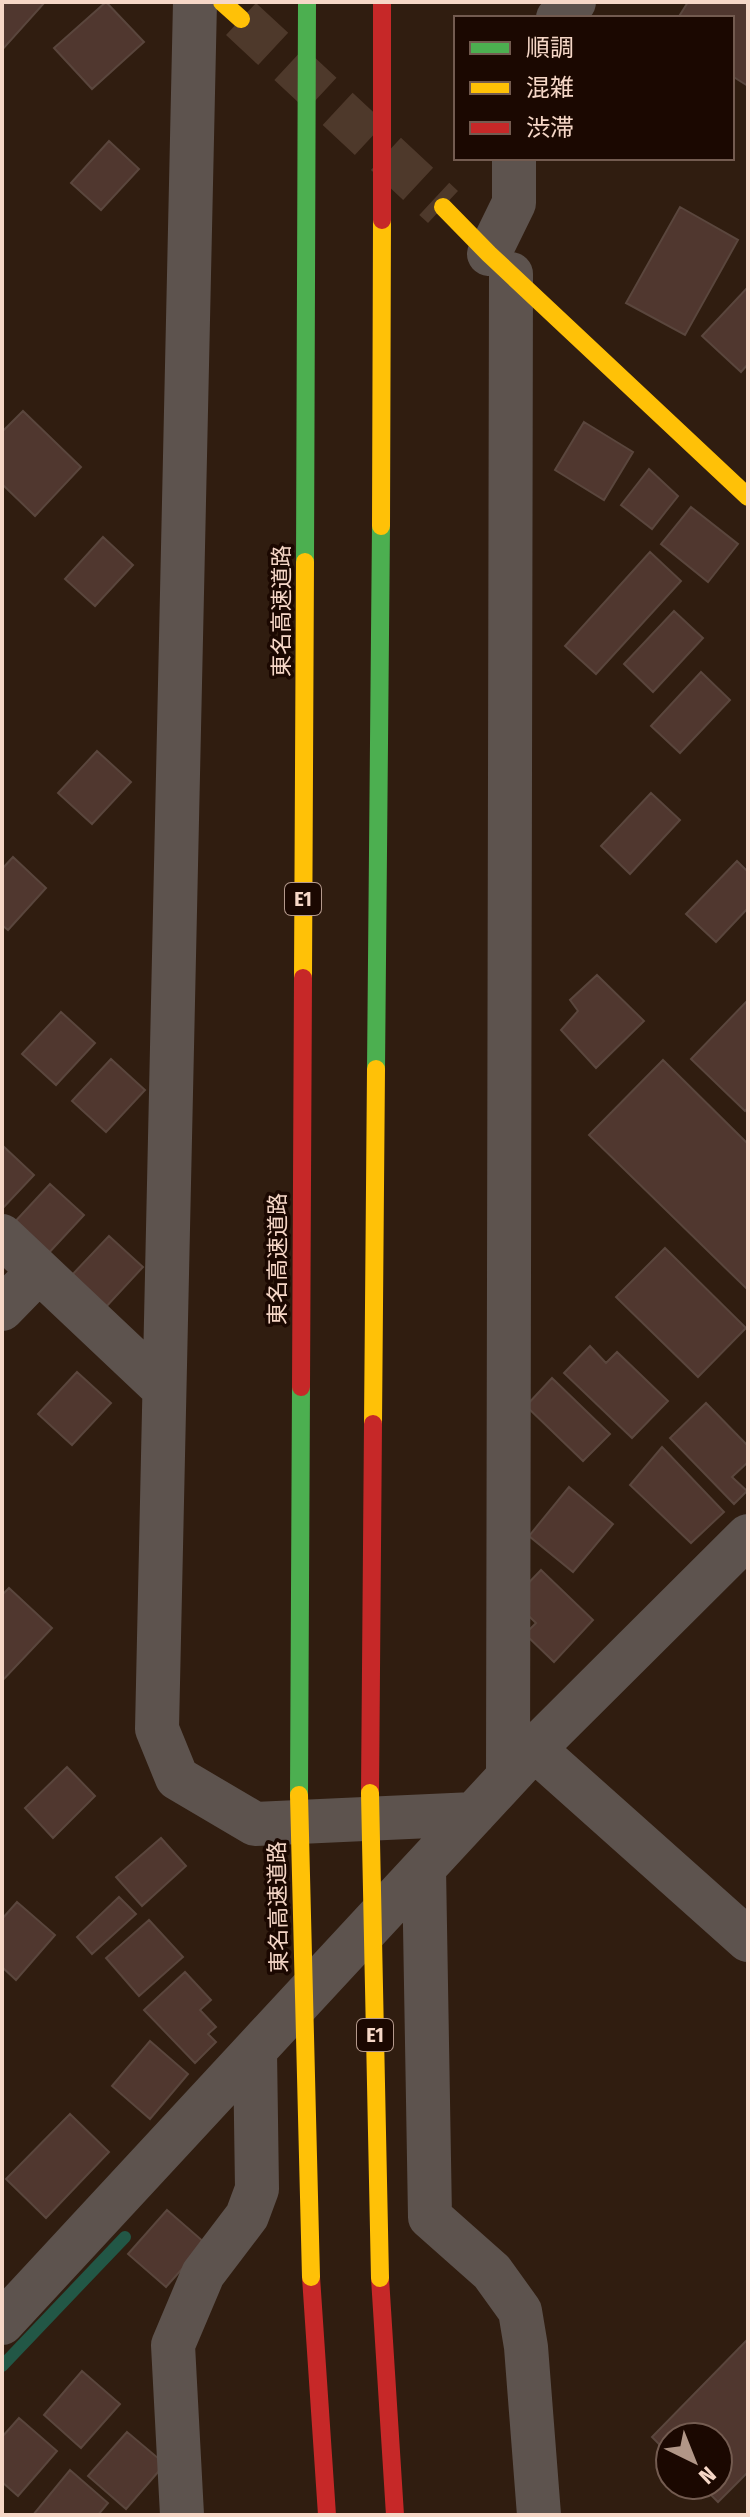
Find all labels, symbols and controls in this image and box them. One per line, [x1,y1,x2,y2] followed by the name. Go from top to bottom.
[454,16,734,160] legend
[526,34,574,62] text: 順調
[526,74,574,102] text: 混雑
[526,114,574,142] text: 渋滞
[268,545,295,677] street label: 東名高速道路
[285,883,321,915] road number: E1
[264,1193,291,1325] street label: 東名高速道路
[263,1841,293,1973] street label: 東名高速道路
[357,2019,393,2051] road number: E1
[654,2421,734,2501] north arrow
[693,2461,721,2490] text: N

